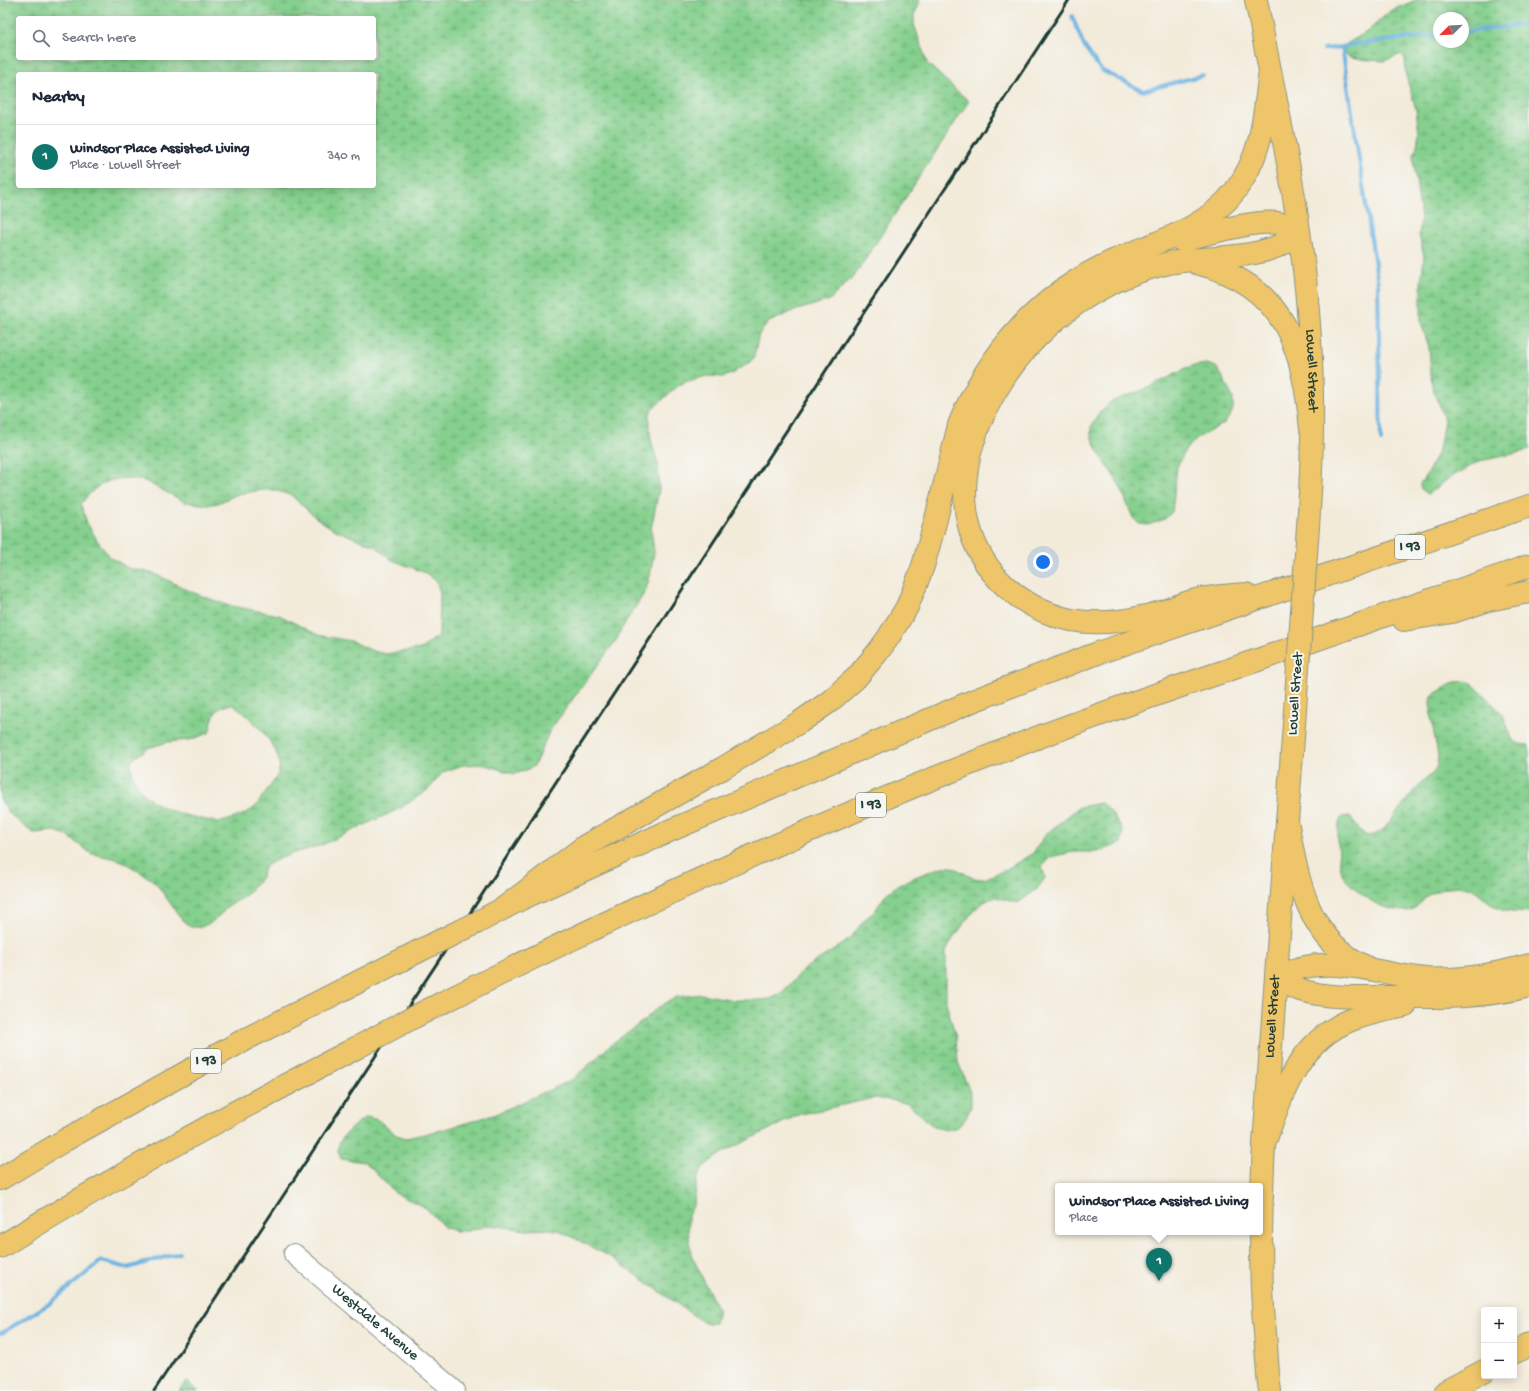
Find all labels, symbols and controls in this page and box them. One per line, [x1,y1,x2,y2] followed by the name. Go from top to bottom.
[1433,12,1469,48] north arrow
[16,16,376,60] search box
[30,27,52,49] icon: search
[62,29,136,47] text: Search here
[32,88,85,108] text: Nearby
[70,140,250,158] text: Windsor Place Assisted Living
[42,149,48,164] text: 1
[327,149,360,164] text: 340 m
[70,158,180,173] text: Place · Lowell Street
[1300,328,1321,414] street label: Lowell Street
[1395,535,1425,559] road number: I 93
[1033,552,1053,572] your location
[1284,650,1308,736] street label: Lowell Street
[856,793,886,817] road number: I 93
[1261,973,1285,1059] street label: Lowell Street
[191,1049,221,1073] road number: I 93
[1055,1183,1263,1235] popup
[1069,1193,1249,1211] text: Windsor Place Assisted Living
[1069,1211,1098,1226] text: Place
[1146,1248,1172,1281] pin: 1
[327,1280,422,1365] street label: Westdale Avenue
[1481,1307,1517,1379] map controls
[1481,1307,1517,1343] button: +
[1481,1343,1517,1379] button: −

